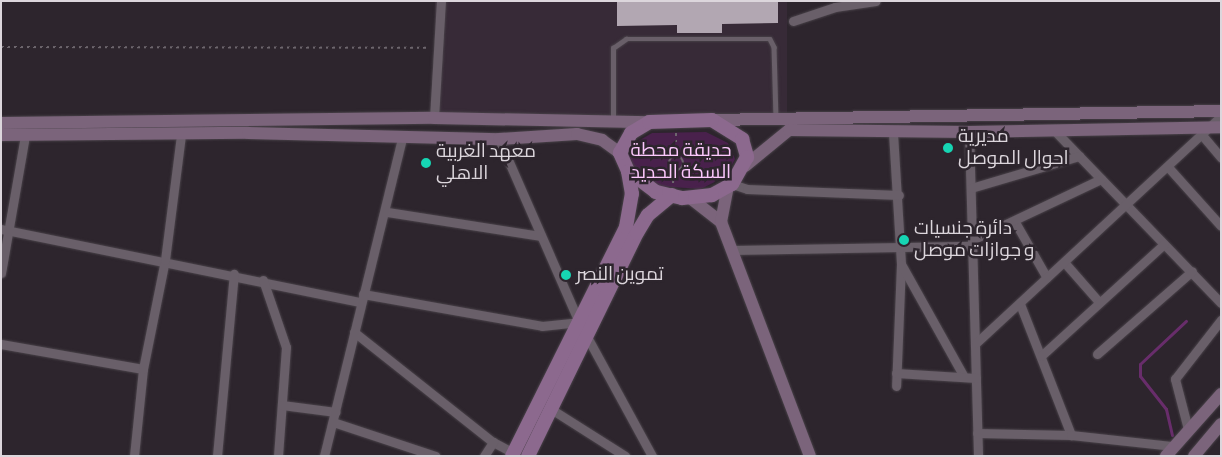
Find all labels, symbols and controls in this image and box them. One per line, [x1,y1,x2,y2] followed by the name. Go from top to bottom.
[958,126,1069,170] place label: مديرية احوال الموصل
[631,140,731,184] park label: حديقة محطة السكة الحديد
[436,141,536,185] place label: معهد الغربية الاهلي
[942,142,954,154] marker: مديرية احوال الموصل
[420,157,432,169] marker: معهد الغربية الاهلي
[914,218,1034,262] place label: دائرة جنسيات و جوازات موصل
[898,234,910,246] marker: دائرة جنسيات و جوازات موصل
[576,264,664,286] place label: تموين النصر
[560,269,572,281] marker: تموين النصر

